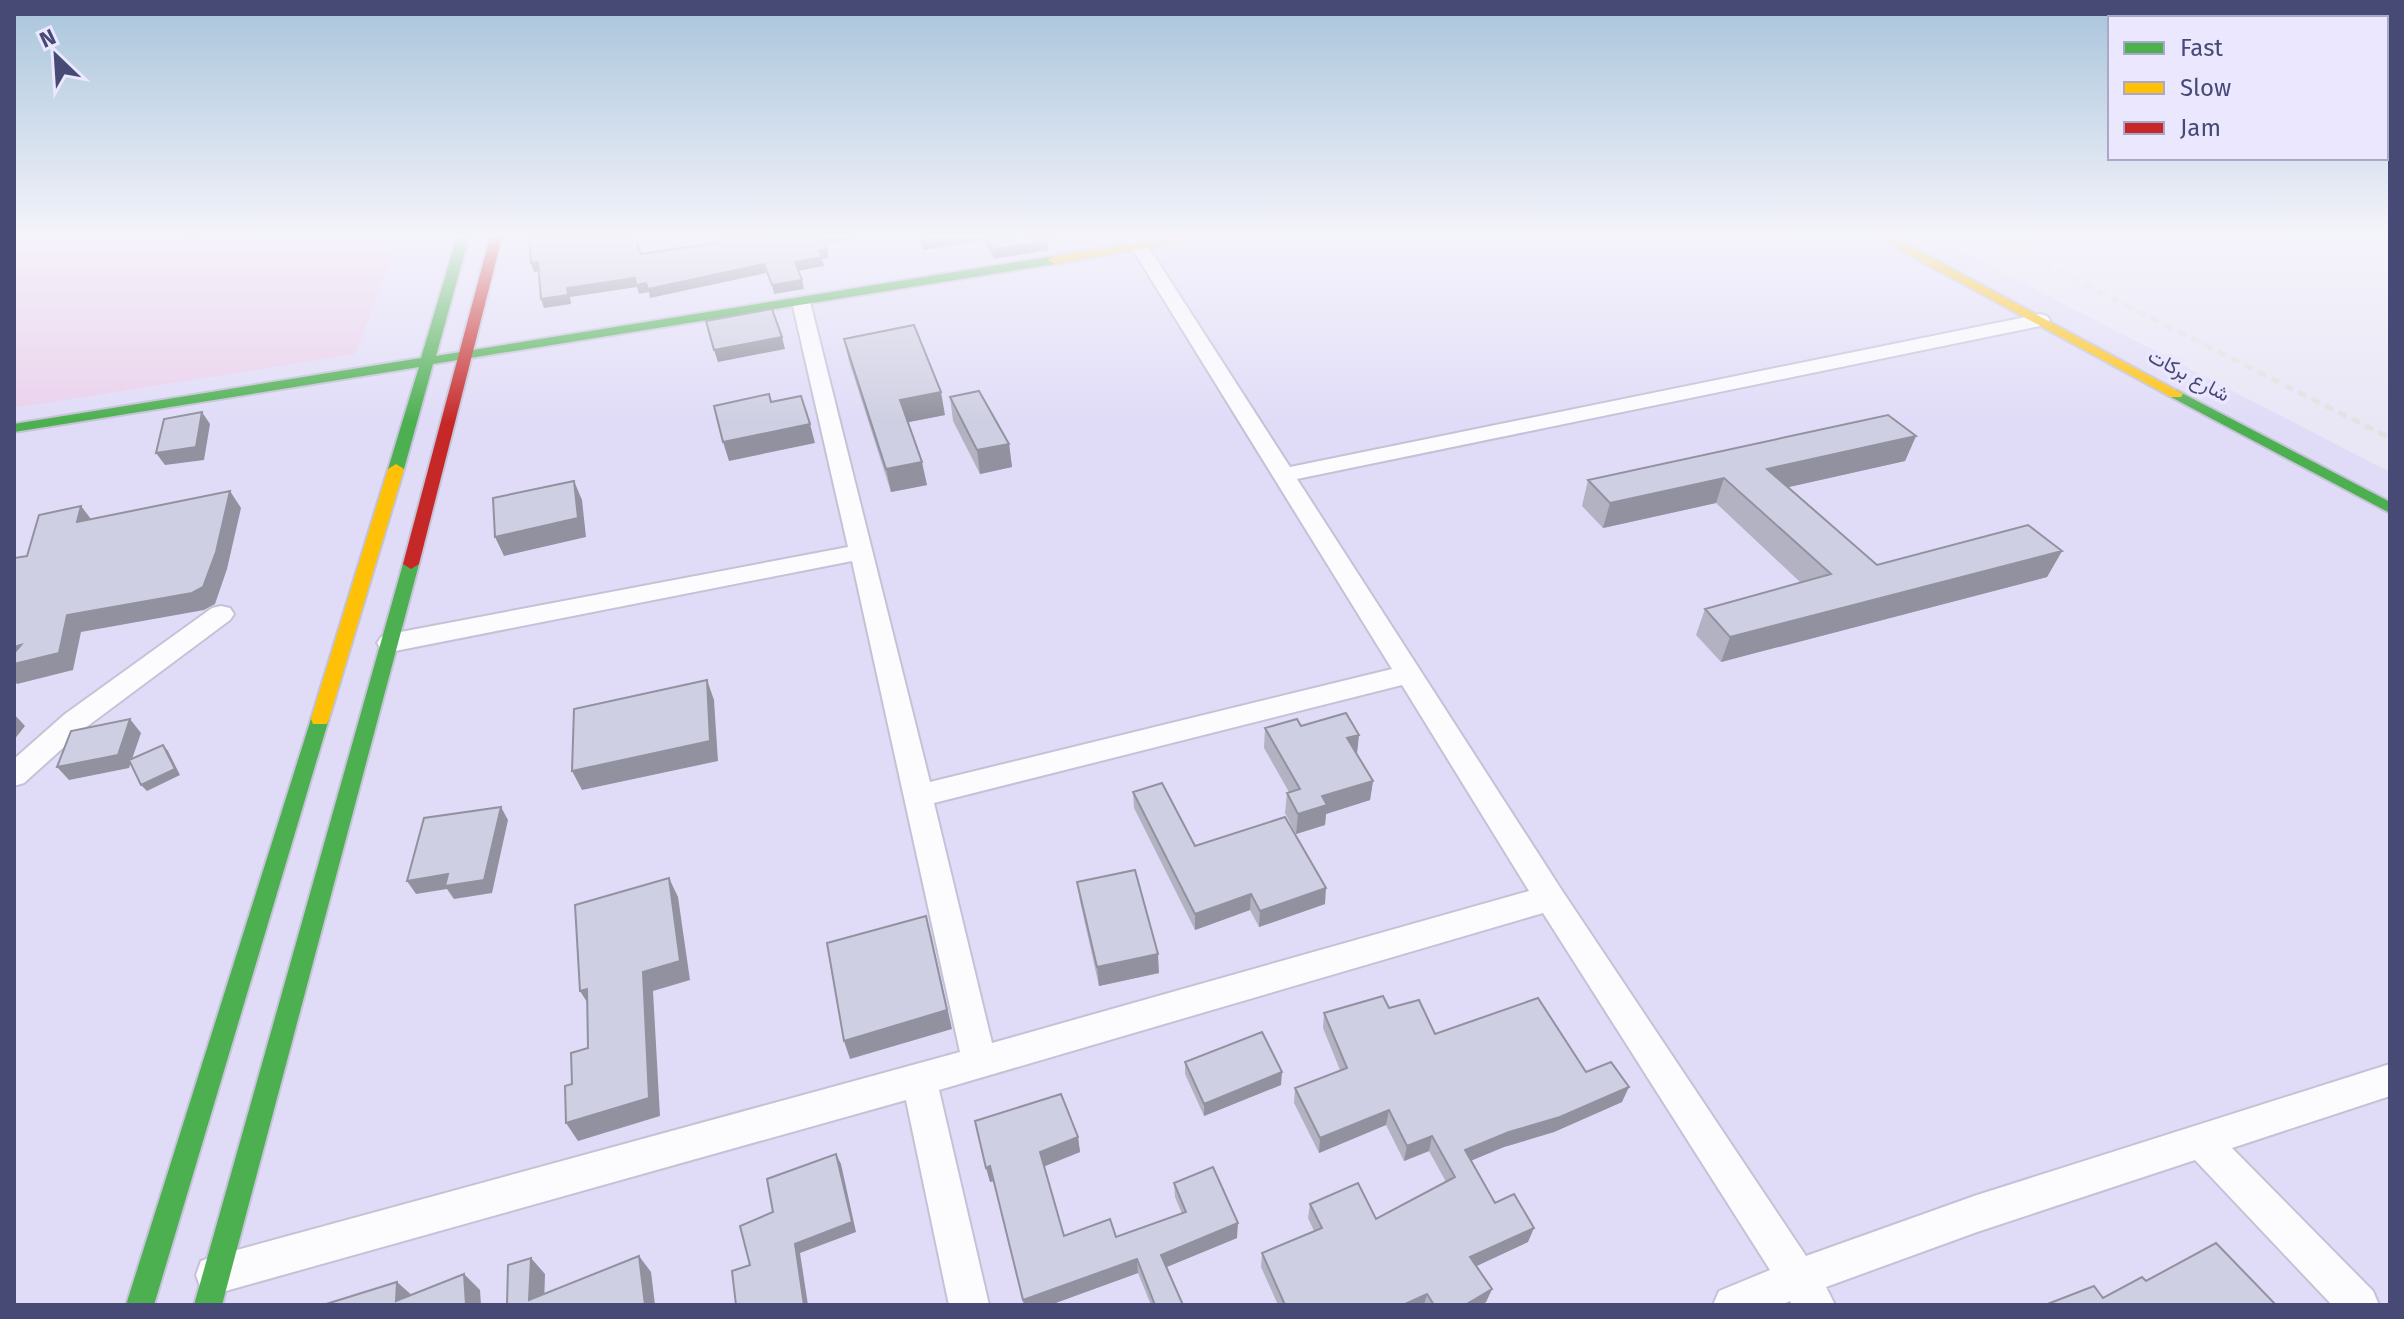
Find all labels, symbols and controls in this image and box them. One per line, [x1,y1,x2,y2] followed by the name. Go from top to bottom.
[16,16,96,96] north arrow
[2108,16,2388,160] legend
[35,23,60,54] text: N
[2180,34,2223,62] text: Fast
[2180,74,2231,102] text: Slow
[2180,114,2221,142] text: Jam
[2143,344,2234,408] street label: شارع بركات

